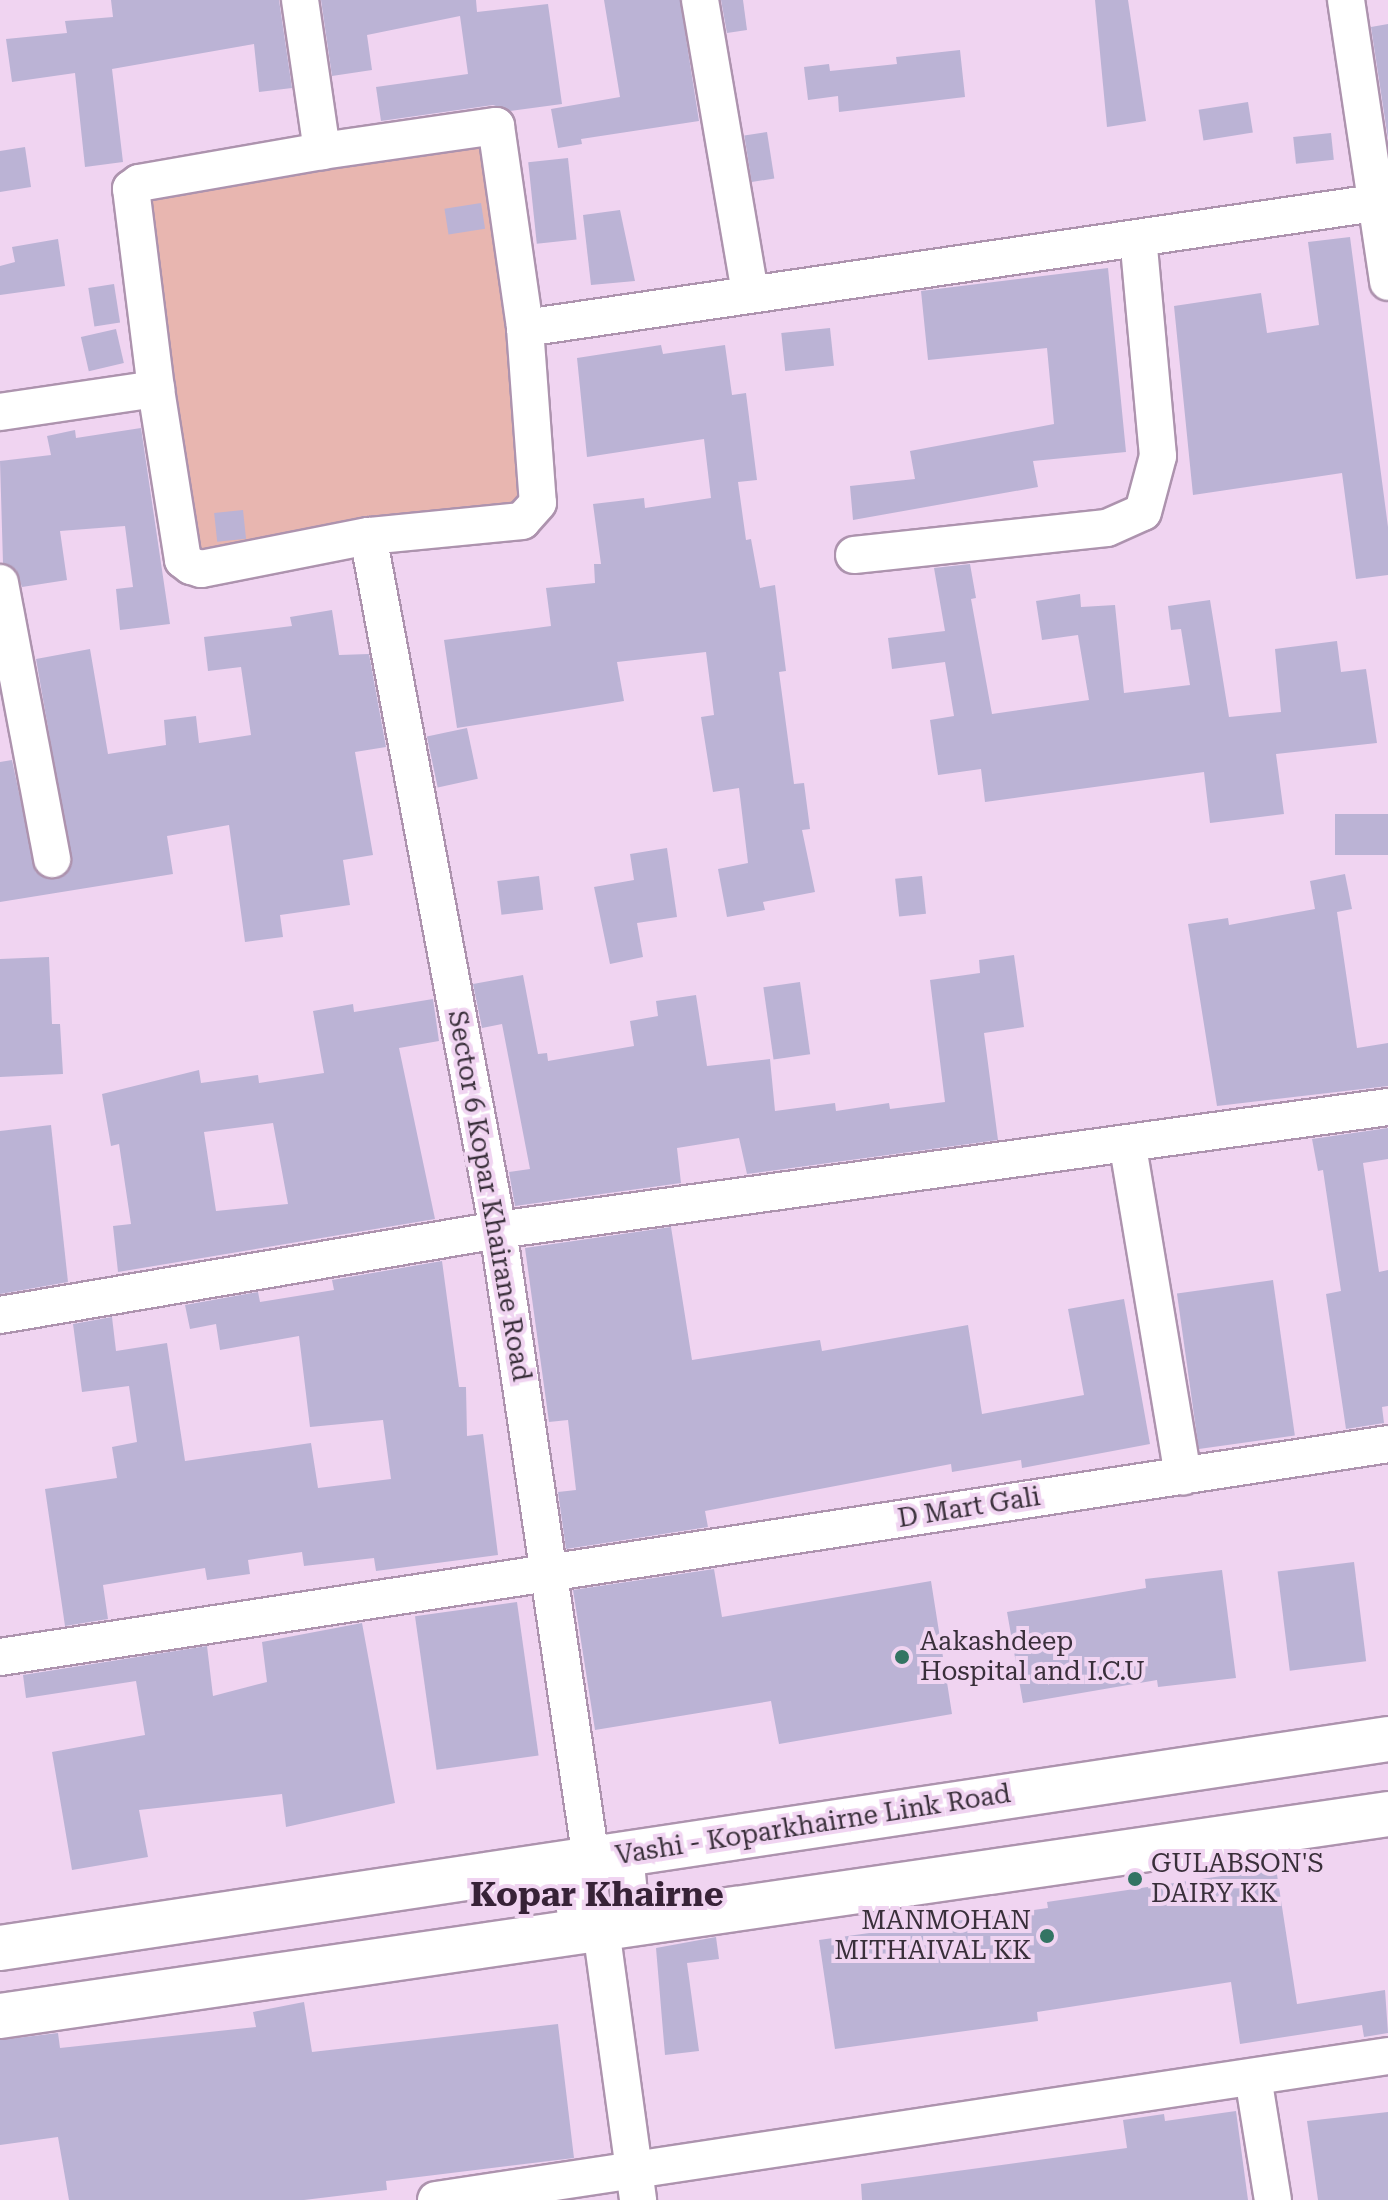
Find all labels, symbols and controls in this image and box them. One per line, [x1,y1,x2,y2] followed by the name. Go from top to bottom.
[441,1008,537,1384] street label: Sector 6 Kopar Khairane Road
[896,1481,1042,1535] street label: D Mart Gali
[920,1626,1145,1688] place label: Aakashdeep Hospital and I.C.U
[891,1646,913,1668] marker: Aakashdeep Hospital and I.C.U
[613,1778,1013,1872] street label: Vashi - Koparkhairne Link Road
[1151,1848,1324,1910] place label: GULABSON'S DAIRY KK
[1126,1870,1144,1888] marker: GULABSON'S DAIRY KK
[470,1875,724,1915] district label: Kopar Khairne
[834,1905,1031,1966] place label: MANMOHAN MITHAIVAL KK
[1038,1927,1056,1945] marker: MANMOHAN MITHAIVAL KK

